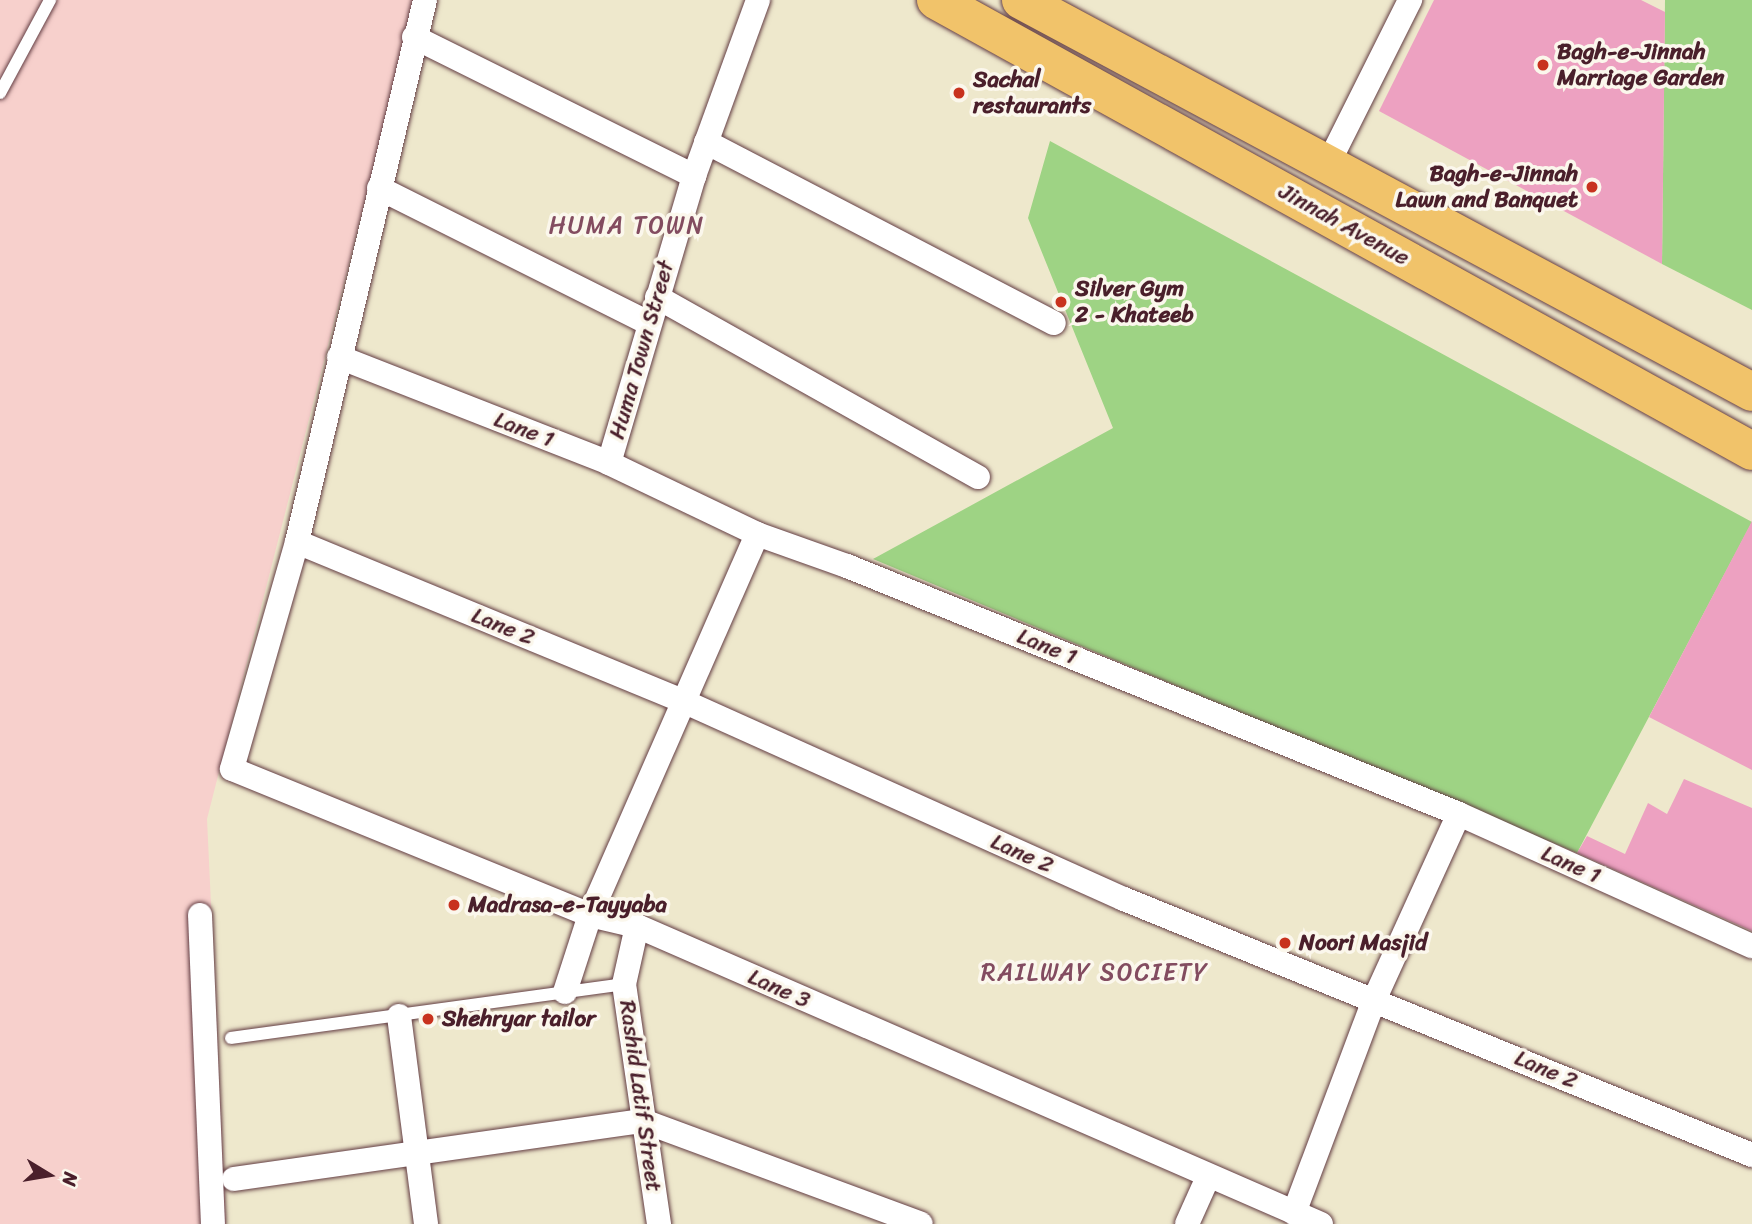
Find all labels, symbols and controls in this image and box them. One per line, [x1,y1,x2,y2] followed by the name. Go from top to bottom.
[1557,38,1725,92] place label: Bagh-e-Jinnah Marriage Garden
[1535,57,1551,73] marker: Bagh-e-Jinnah Marriage Garden
[973,66,1091,120] place label: Sachal restaurants
[951,85,967,101] marker: Sachal restaurants
[1397,160,1578,214] place label: Bagh-e-Jinnah Lawn and Banquet
[1274,178,1414,272] street label: Jinnah Avenue
[1584,179,1600,195] marker: Bagh-e-Jinnah Lawn and Banquet
[549,212,705,240] district label: HUMA TOWN
[603,256,681,444] street label: Huma Town Street
[1075,275,1194,329] place label: Silver Gym 2 - Khateeb
[1053,294,1069,310] marker: Silver Gym 2 - Khateeb
[490,406,558,454] street label: Lane 1
[467,602,539,652] street label: Lane 2
[1013,623,1081,671] street label: Lane 1
[986,828,1058,880] street label: Lane 2
[1537,840,1605,890] street label: Lane 1
[468,891,667,919] place label: Madrasa-e-Tayyaba
[446,897,462,913] marker: Madrasa-e-Tayyaba
[1299,929,1427,957] place label: Noori Masjid
[1277,935,1293,951] marker: Noori Masjid
[985,959,1205,987] district label: RAILWAY SOCIETY
[744,963,814,1015] street label: Lane 3
[613,998,667,1194] street label: Rashid Latif Street
[442,1005,596,1033] place label: Shehryar tailor
[420,1011,436,1027] marker: Shehryar tailor
[1510,1044,1582,1096] street label: Lane 2
[14,1140,84,1210] north arrow
[53,1169,88,1189] text: N

